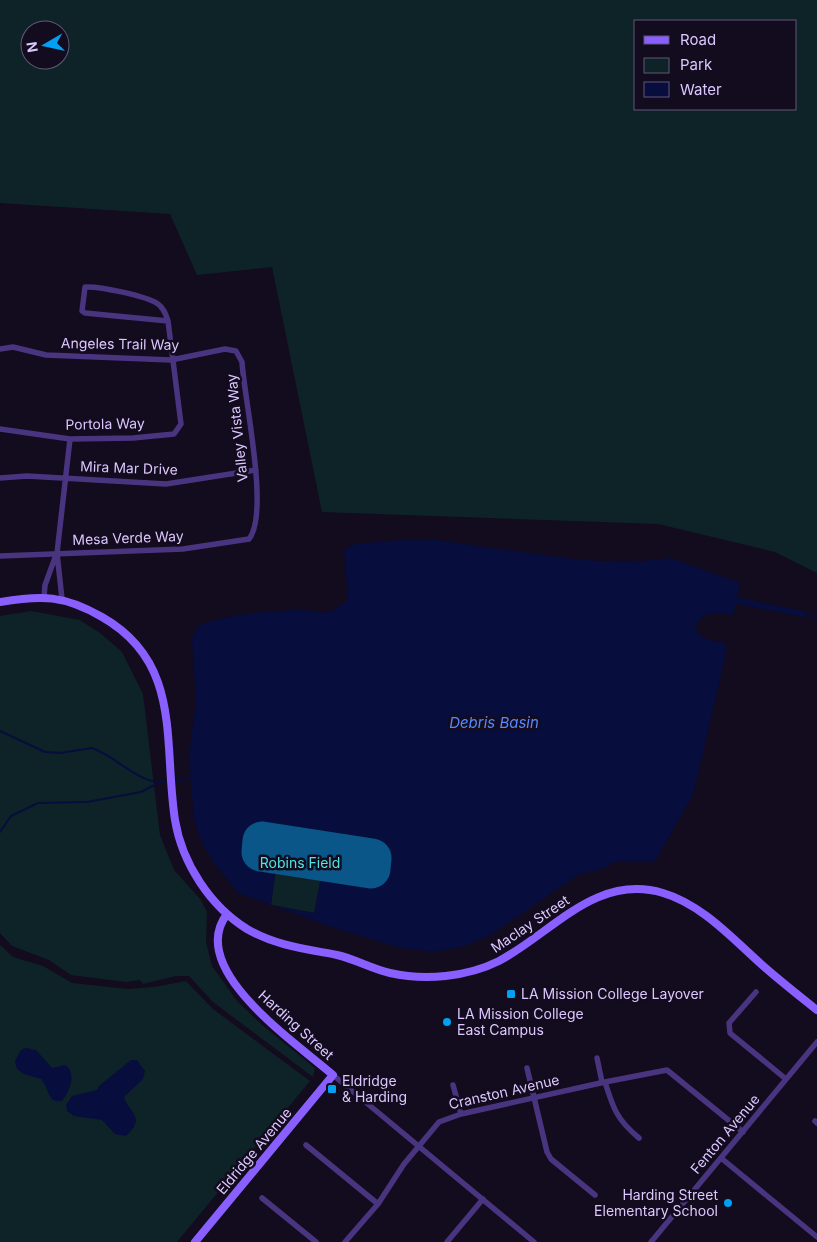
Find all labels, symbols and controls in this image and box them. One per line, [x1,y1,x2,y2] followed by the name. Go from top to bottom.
[20,20,70,70] north arrow
[634,20,797,110] legend
[680,30,716,49] text: Road
[22,41,41,54] text: N
[680,55,713,74] text: Park
[680,80,722,99] text: Water
[61,334,179,353] street label: Angeles Trail Way
[222,373,251,483] street label: Valley Vista Way
[65,414,145,433] street label: Portola Way
[80,457,178,478] street label: Mira Mar Drive
[72,527,184,548] street label: Mesa Verde Way
[449,713,539,732] water label: Debris Basin
[260,854,340,871] park label: Robins Field
[487,891,572,956] street label: Maclay Street
[521,985,704,1002] place label: LA Mission College Layover
[255,986,338,1063] street label: Harding Street
[505,988,517,1000] marker: LA Mission College Layover
[457,1005,584,1038] place label: LA Mission College East Campus
[441,1016,453,1028] marker: LA Mission College East Campus
[447,1070,561,1113] street label: Cranston Avenue
[342,1072,407,1105] place label: Eldridge & Harding
[326,1083,338,1095] marker: Eldridge & Harding
[686,1091,763,1177] street label: Fenton Avenue
[212,1104,295,1197] street label: Eldridge Avenue
[594,1186,718,1219] place label: Harding Street Elementary School
[722,1197,734,1209] marker: Harding Street Elementary School

